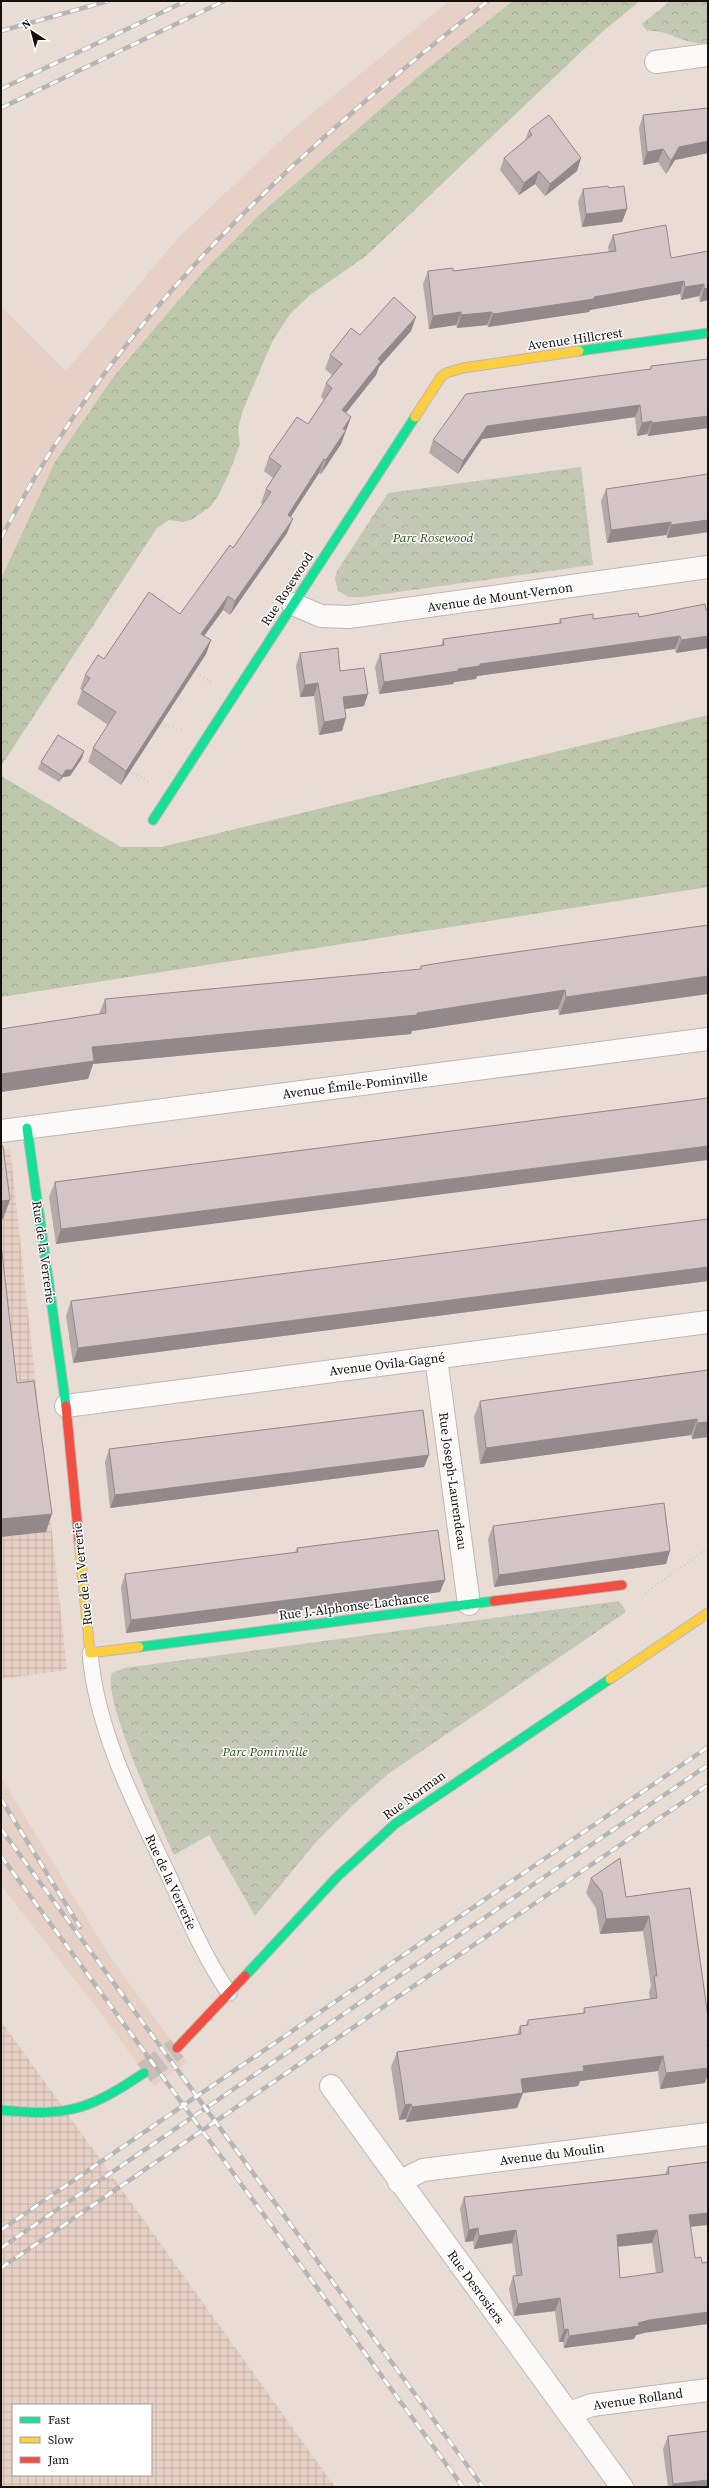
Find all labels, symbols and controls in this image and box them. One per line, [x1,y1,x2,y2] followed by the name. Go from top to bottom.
[12,12,52,52] north arrow
[19,16,34,33] text: N
[526,324,624,354] street label: Avenue Hillcrest
[392,529,473,546] park label: Parc Rosewood
[257,548,317,629] street label: Rue Rosewood
[426,578,574,616] street label: Avenue de Mount-Vernon
[281,1068,429,1102] street label: Avenue Émile-Pominville
[28,1200,60,1305] street label: Rue de la Verrerie
[328,1348,446,1380] street label: Avenue Ovila-Gagné
[435,1411,471,1551] street label: Rue Joseph-Laurendeau
[68,1521,96,1626] street label: Rue de la Verrerie
[278,1588,431,1624] street label: Rue J.-Alphonse-Lachance
[221,1743,308,1760] park label: Parc Pominville
[379,1766,449,1824] street label: Rue Norman
[141,1832,201,1933] street label: Rue de la Verrerie
[499,2139,605,2169] street label: Avenue du Moulin
[444,2247,509,2327] street label: Rue Desrosiers
[592,2384,685,2414] street label: Avenue Rolland
[12,2404,152,2476] legend
[48,2412,70,2428] text: Fast
[48,2432,74,2448] text: Slow
[47,2452,69,2468] text: Jam

